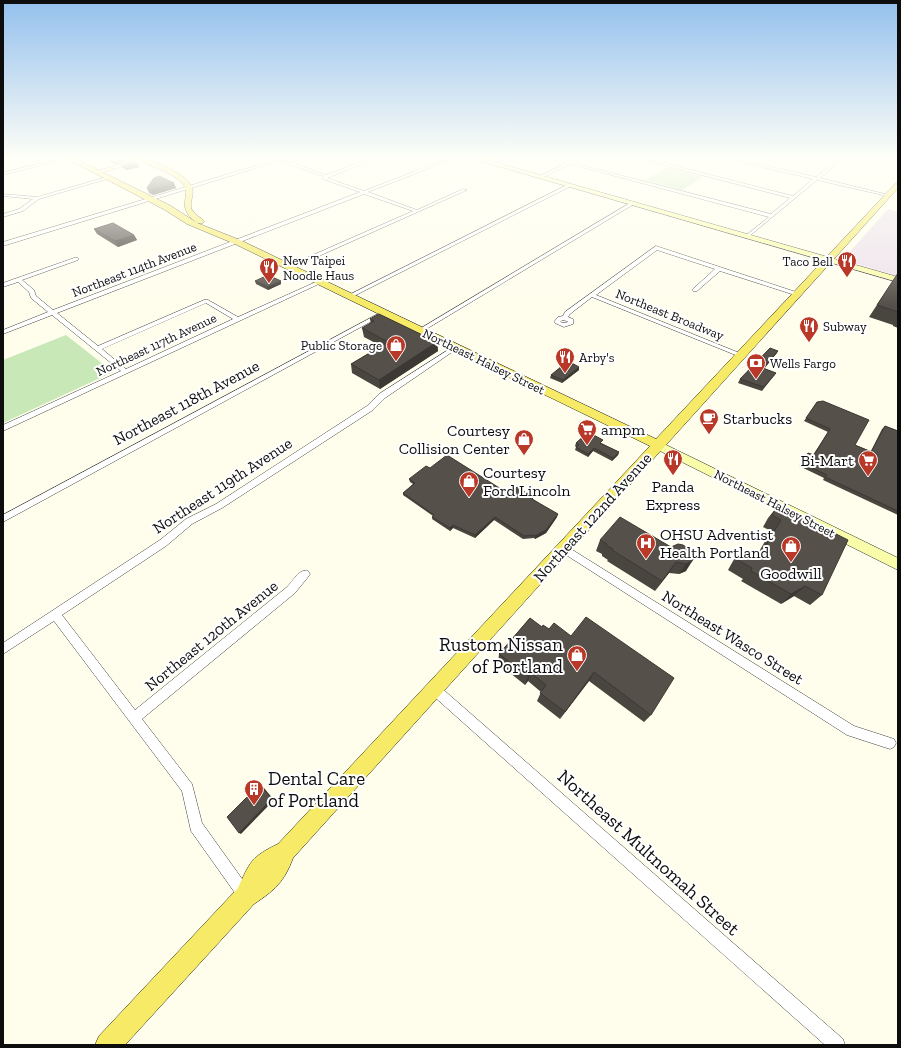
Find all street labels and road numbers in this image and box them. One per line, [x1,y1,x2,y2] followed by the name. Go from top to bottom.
[70,239,199,300] street label: Northeast 114th Avenue
[614,286,726,343] street label: Northeast Broadway
[94,310,219,379] street label: Northeast 117th Avenue
[420,325,547,398] street label: Northeast Halsey Street
[110,356,262,449] street label: Northeast 118th Avenue
[149,433,296,538] street label: Northeast 119th Avenue
[529,449,655,586] street label: Northeast 122nd Avenue
[712,466,838,541] street label: Northeast Halsey Street
[141,576,282,695] street label: Northeast 120th Avenue
[659,586,807,689] street label: Northeast Wasco Street
[553,765,744,940] street label: Northeast Multnomah Street

